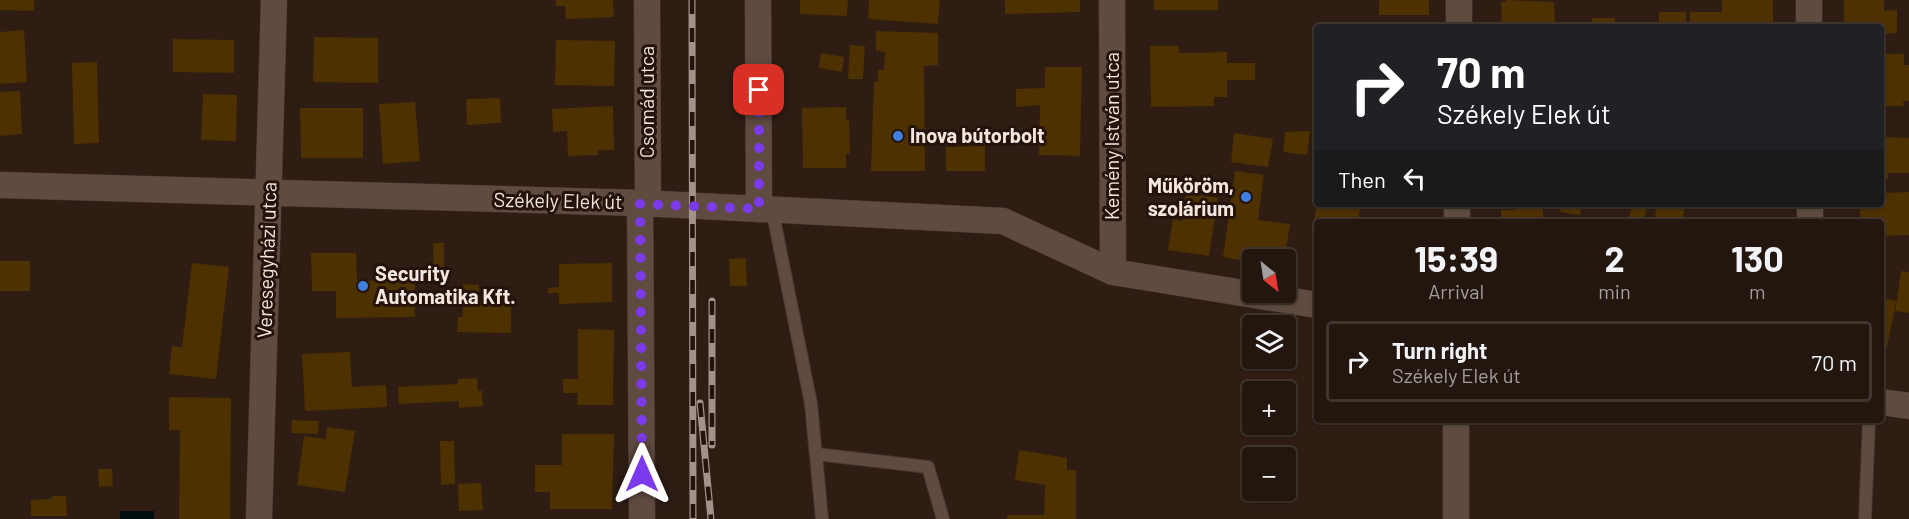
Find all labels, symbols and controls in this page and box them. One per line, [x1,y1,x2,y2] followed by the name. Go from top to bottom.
[634,46,658,158] street label: Csomád utca
[1437,46,1525,96] text: 70 m
[1338,48,1416,126] icon: right
[1099,52,1123,220] street label: Kemény István utca
[733,64,784,115] pin
[742,73,775,106] icon: arrive
[1437,97,1611,129] text: Székely Elek út
[910,123,1045,147] place label: Inova bútorbolt
[891,129,905,143] marker: Inova bútorbolt
[1398,162,1431,195] icon: left
[1338,166,1386,192] text: Then
[1148,173,1234,220] place label: Műköröm, szolárium
[251,181,281,339] street label: Veresegyházi utca
[493,187,623,213] street label: Székely Elek út
[1239,190,1253,204] marker: Műköröm, szolárium
[1414,236,1498,279] text: 15:39
[1604,236,1625,279] text: 2
[1731,236,1784,279] text: 130
[1242,249,1296,303] north arrow
[1242,249,1296,501] map controls
[375,261,516,308] place label: Security Automatika Kft.
[356,279,370,293] marker: Security Automatika Kft.
[1428,279,1484,303] text: Arrival
[1598,279,1631,303] text: min
[1749,279,1766,303] text: m
[1242,315,1296,369] button: layers
[1392,337,1487,363] text: Turn right
[1341,345,1374,378] icon: right
[1812,349,1857,375] text: 70 m
[1392,363,1521,387] text: Székely Elek út
[1242,381,1296,435] button: +
[610,442,674,506] position arrow
[1242,447,1296,501] button: −

